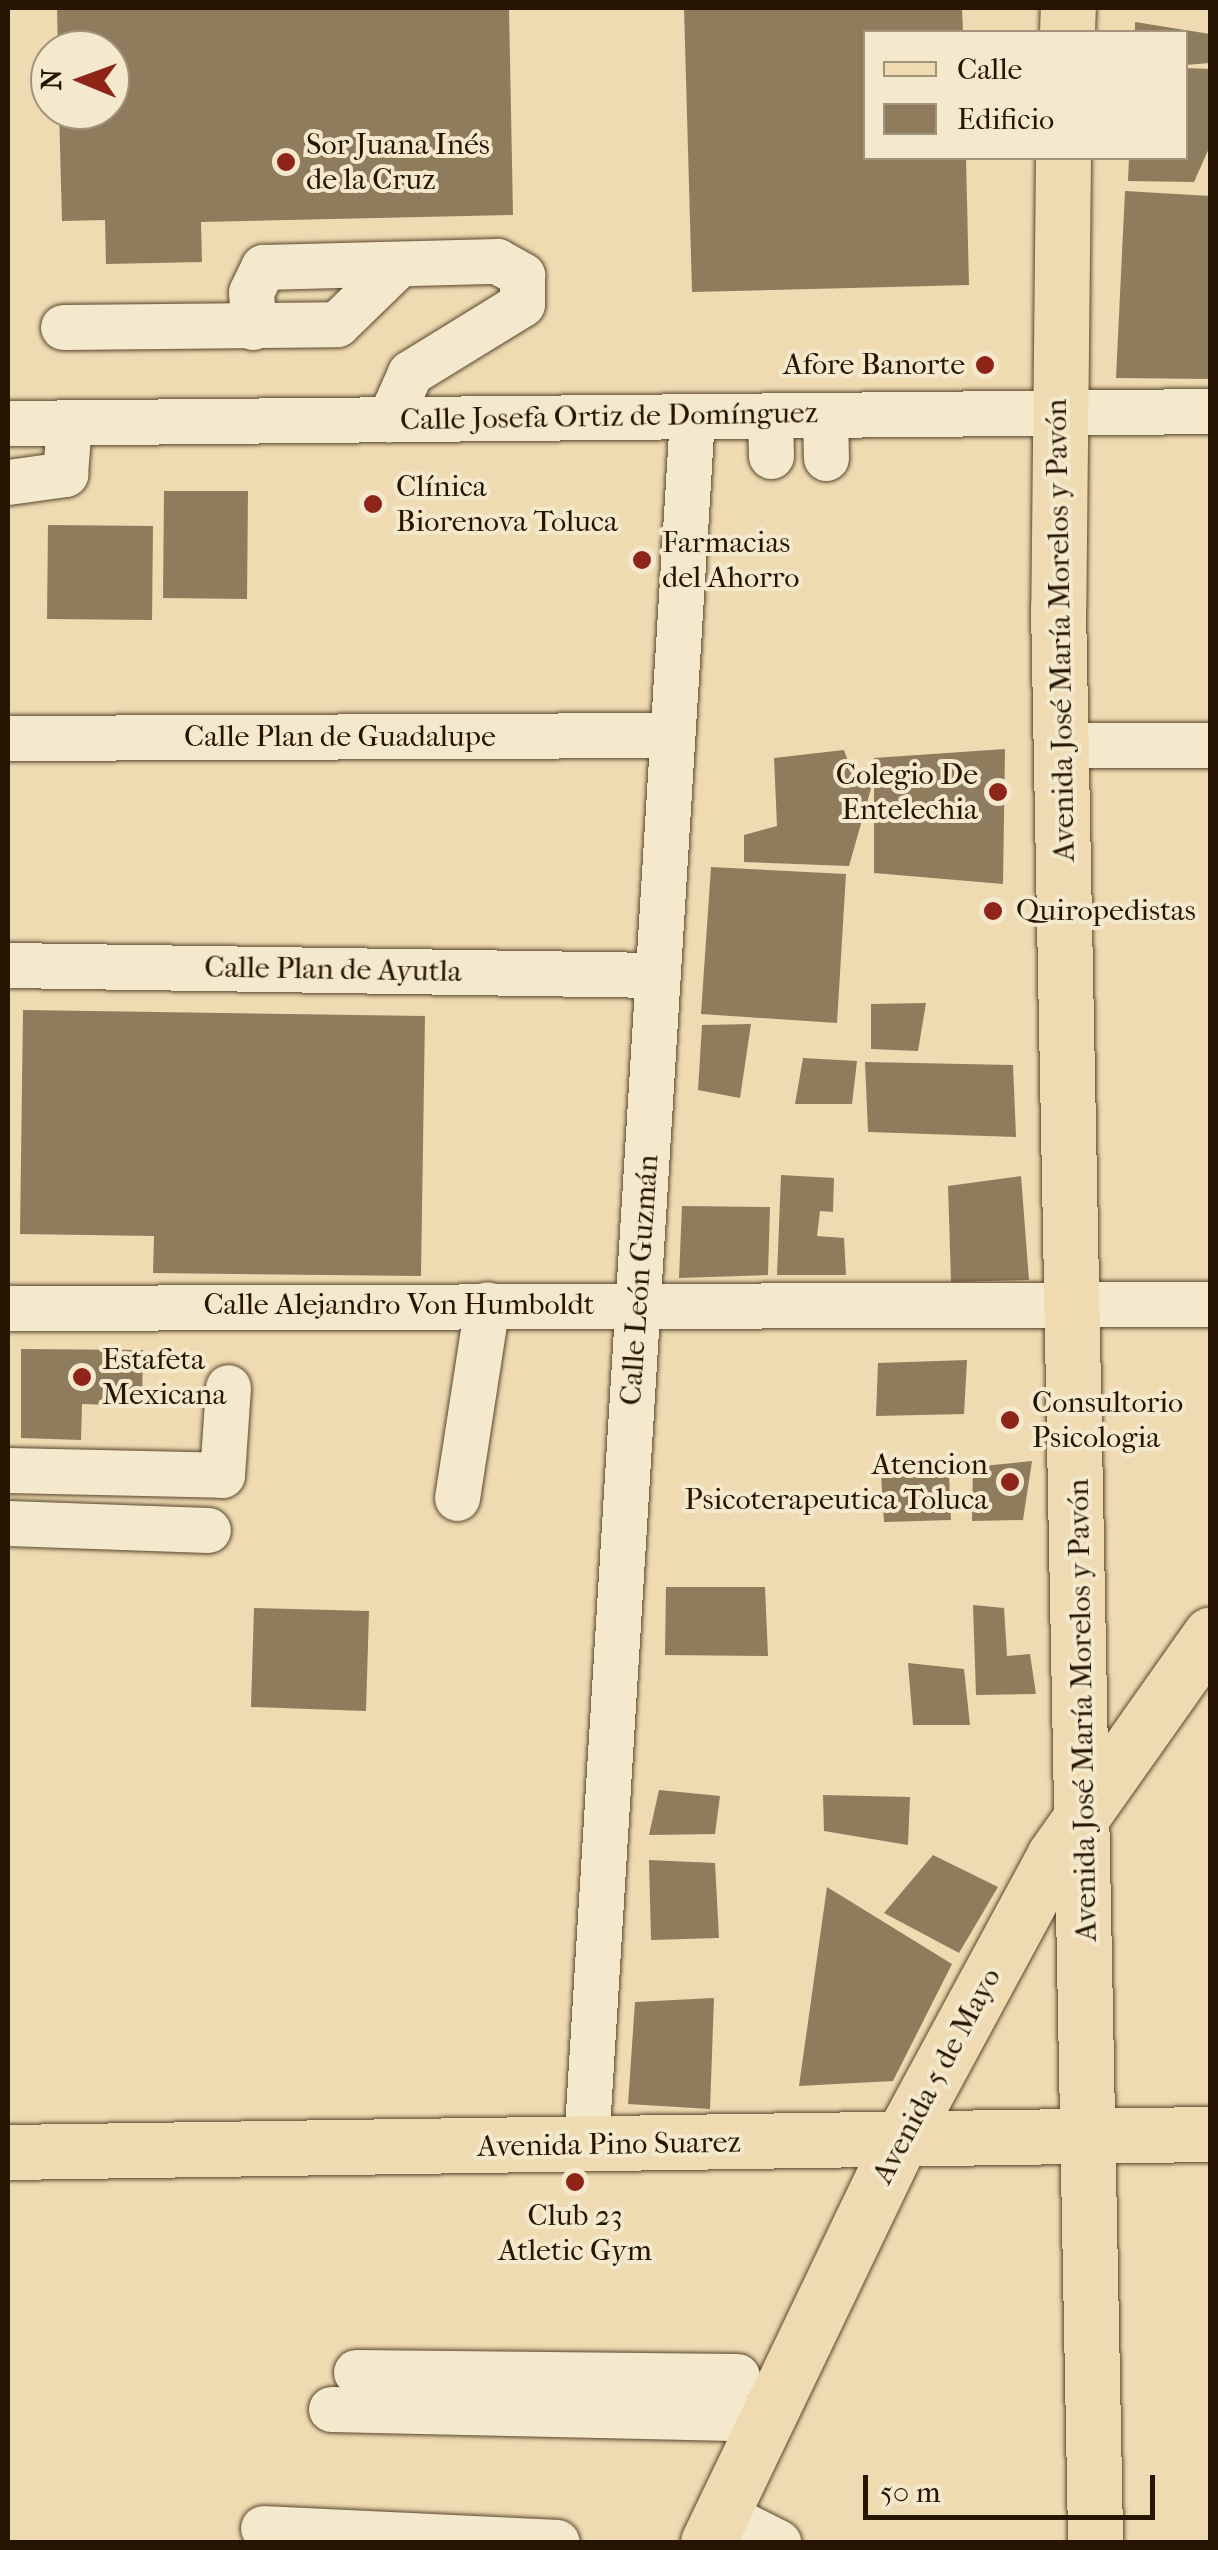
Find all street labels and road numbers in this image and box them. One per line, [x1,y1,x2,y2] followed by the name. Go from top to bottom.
[400,395,818,439] street label: Calle Josefa Ortiz de Domínguez
[1039,398,1083,862] street label: Avenida José María Morelos y Pavón
[184,719,496,755] street label: Calle Plan de Guadalupe
[204,950,462,990] street label: Calle Plan de Ayutla
[613,1153,667,1407] street label: Calle León Guzmán
[203,1287,595,1323] street label: Calle Alejandro Von Humboldt
[1061,1478,1105,1942] street label: Avenida José María Morelos y Pavón
[865,1962,1009,2190] street label: Avenida 5 de Mayo
[477,2125,741,2165] street label: Avenida Pino Suarez

